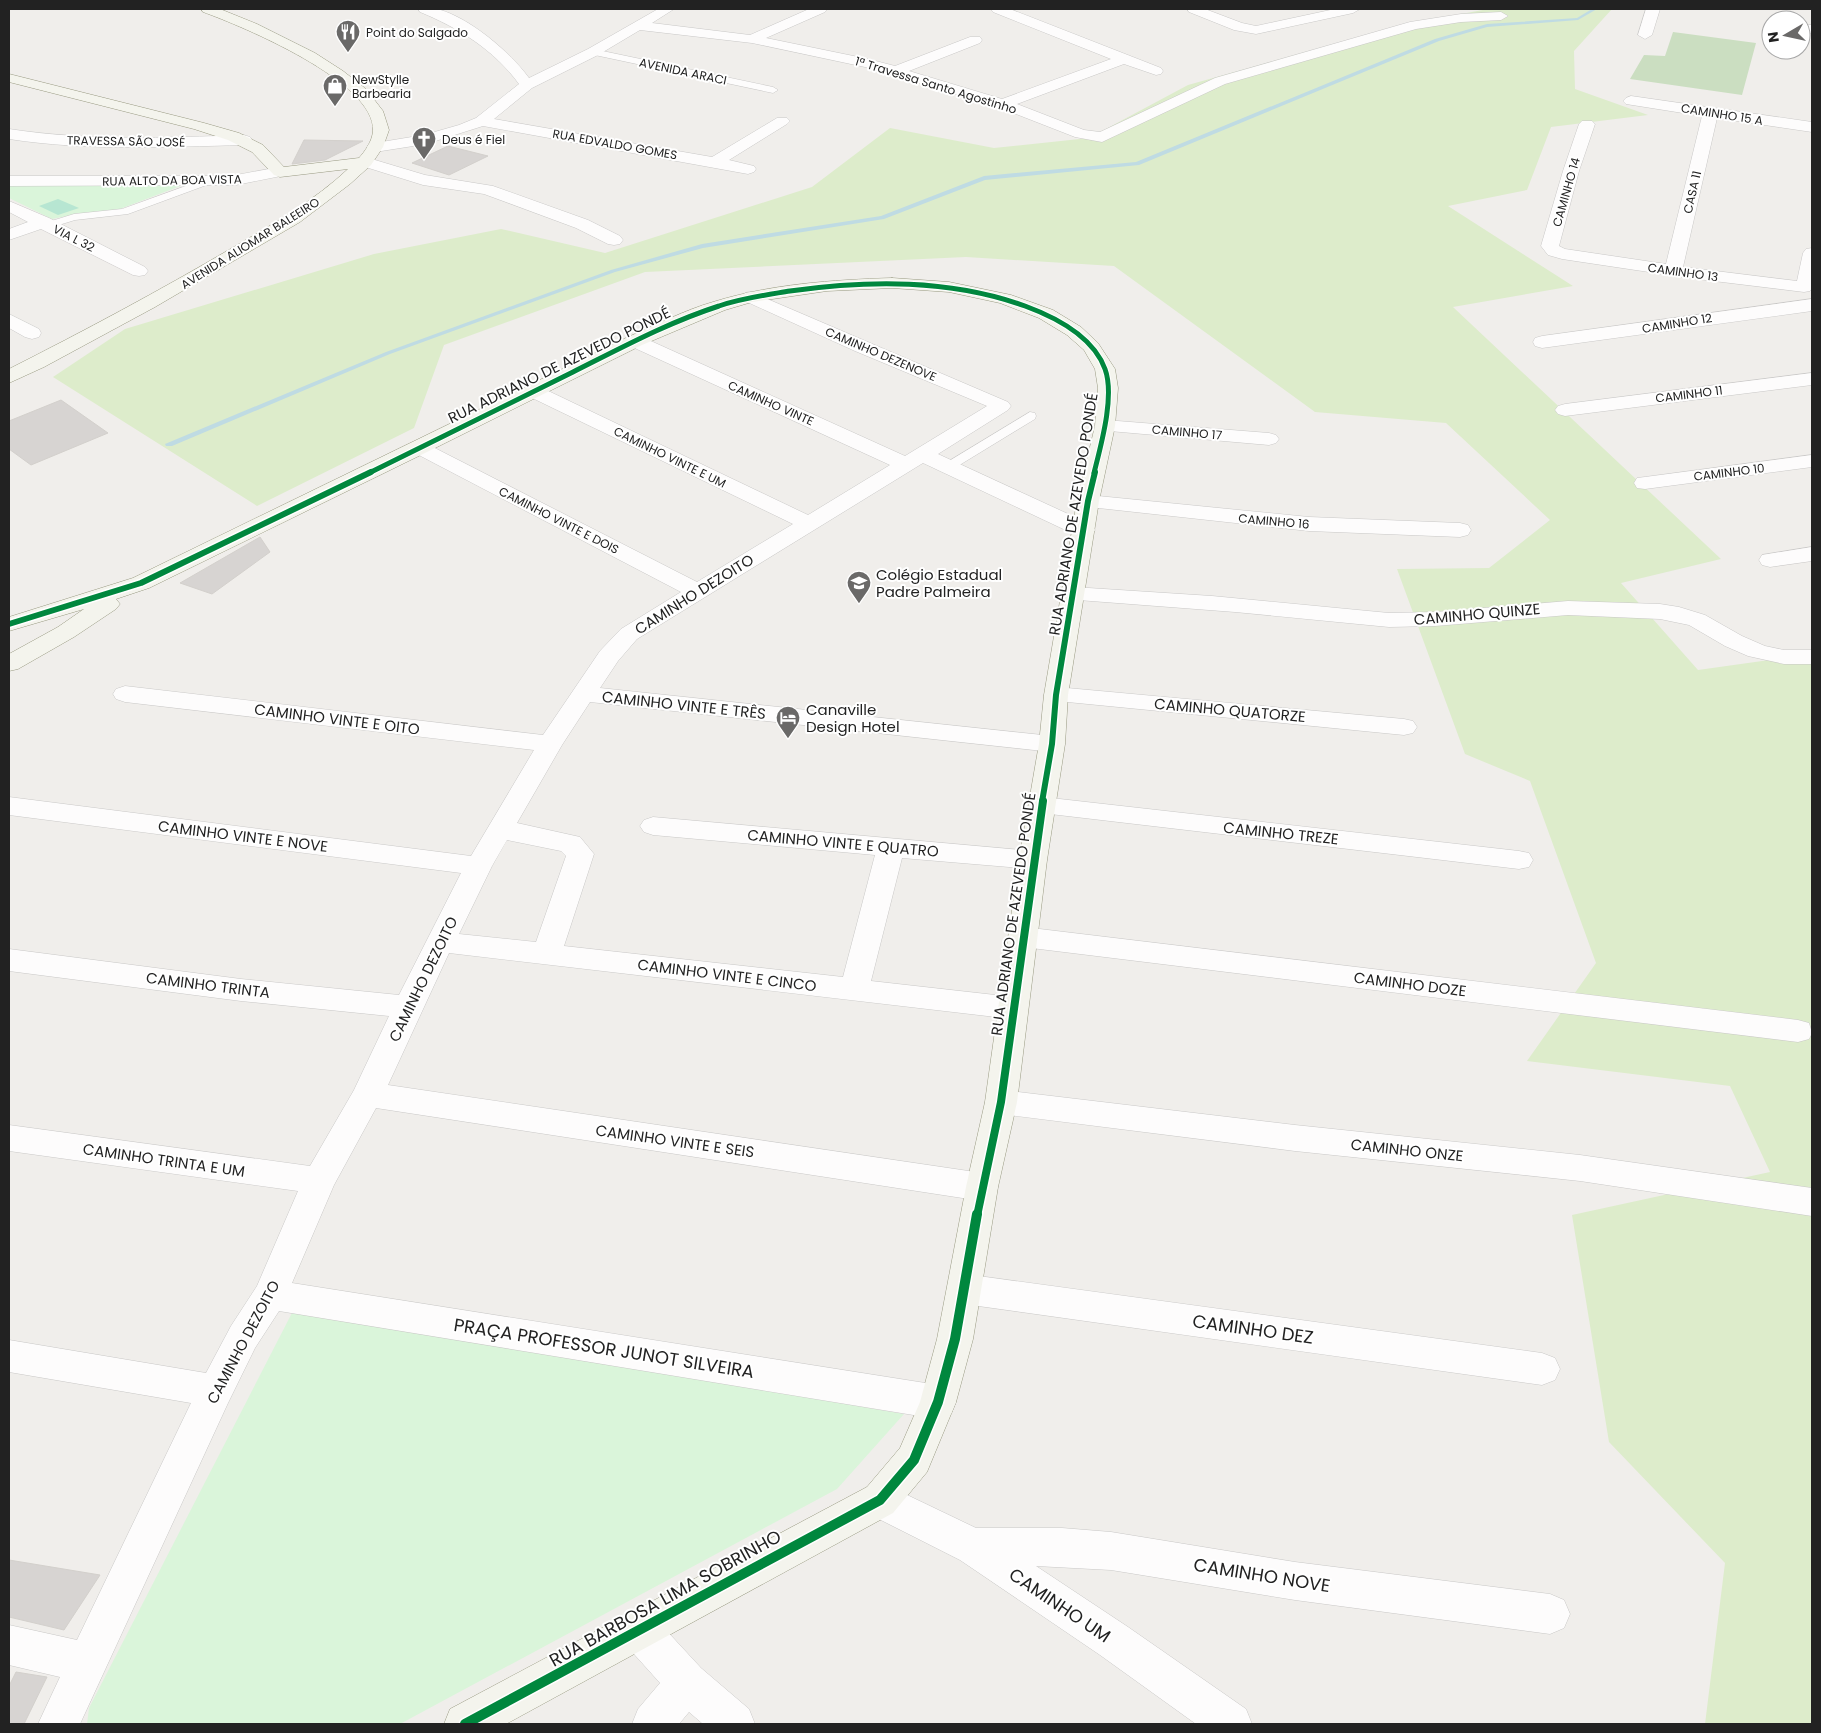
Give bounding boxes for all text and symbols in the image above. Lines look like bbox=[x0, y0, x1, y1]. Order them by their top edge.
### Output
north arrow bbox=[1761, 10, 1811, 60]
restaurant icon: Point do Salgado bbox=[335, 19, 361, 53]
place label: Point do Salgado bbox=[366, 24, 468, 41]
text: N bbox=[1762, 30, 1784, 44]
street label: 1ª Travessa Santo Agostinho bbox=[853, 52, 1019, 118]
street label: AVENIDA ARACI bbox=[638, 53, 728, 89]
place label: NewStylle Barbearia bbox=[352, 71, 411, 102]
shop icon: NewStylle Barbearia bbox=[322, 73, 348, 107]
street label: CAMINHO 15 A bbox=[1680, 99, 1764, 129]
street label: RUA EDVALDO GOMES bbox=[551, 125, 679, 163]
church icon: Deus é Fiel bbox=[411, 126, 437, 160]
street label: TRAVESSA SÃO JOSÉ bbox=[67, 131, 185, 151]
place label: Deus é Fiel bbox=[442, 131, 505, 148]
street label: CAMINHO 14 bbox=[1548, 155, 1584, 229]
street label: CASA 11 bbox=[1679, 169, 1705, 215]
street label: RUA ALTO DA BOA VISTA bbox=[102, 170, 242, 190]
street label: AVENIDA ALIOMAR BALEEIRO bbox=[177, 193, 323, 293]
street label: VIA L 32 bbox=[50, 220, 98, 256]
street label: CAMINHO 13 bbox=[1647, 259, 1719, 285]
street label: RUA ADRIANO DE AZEVEDO PONDÉ bbox=[444, 302, 674, 428]
street label: CAMINHO 12 bbox=[1641, 309, 1713, 337]
street label: CAMINHO DEZENOVE bbox=[823, 323, 939, 385]
street label: CAMINHO VINTE bbox=[725, 376, 817, 430]
street label: CAMINHO 11 bbox=[1654, 381, 1724, 407]
street label: RUA ADRIANO DE AZEVEDO PONDÉ bbox=[1043, 391, 1103, 637]
street label: CAMINHO 17 bbox=[1151, 420, 1223, 444]
street label: CAMINHO VINTE E UM bbox=[611, 422, 729, 492]
street label: CAMINHO 10 bbox=[1693, 459, 1765, 485]
street label: CAMINHO VINTE E DOIS bbox=[496, 482, 622, 558]
street label: CAMINHO 16 bbox=[1238, 509, 1310, 533]
street label: CAMINHO DEZOITO bbox=[630, 549, 758, 639]
place label: Colégio Estadual Padre Palmeira bbox=[876, 564, 1002, 602]
school or university icon: Colégio Estadual Padre Palmeira bbox=[846, 570, 872, 604]
street label: CAMINHO QUINZE bbox=[1413, 598, 1541, 630]
street label: CAMINHO VINTE E TRÊS bbox=[601, 686, 767, 724]
street label: CAMINHO QUATORZE bbox=[1153, 693, 1307, 727]
street label: CAMINHO VINTE E OITO bbox=[253, 698, 421, 740]
place label: Canaville Design Hotel bbox=[806, 699, 900, 737]
hotel icon: Canaville Design Hotel bbox=[775, 705, 801, 739]
street label: RUA ADRIANO DE AZEVEDO PONDÉ bbox=[986, 791, 1040, 1037]
street label: CAMINHO VINTE E NOVE bbox=[157, 815, 329, 857]
street label: CAMINHO TREZE bbox=[1222, 817, 1340, 849]
street label: CAMINHO VINTE E QUATRO bbox=[746, 824, 940, 862]
street label: CAMINHO DEZOITO bbox=[384, 913, 463, 1045]
street label: CAMINHO VINTE E CINCO bbox=[636, 954, 818, 996]
street label: CAMINHO TRINTA bbox=[145, 967, 271, 1003]
street label: CAMINHO DOZE bbox=[1353, 967, 1467, 1001]
street label: CAMINHO VINTE E SEIS bbox=[594, 1119, 756, 1163]
street label: CAMINHO ONZE bbox=[1350, 1134, 1464, 1166]
street label: CAMINHO TRINTA E UM bbox=[82, 1138, 246, 1182]
street label: CAMINHO DEZOITO bbox=[202, 1276, 284, 1407]
street label: CAMINHO DEZ bbox=[1191, 1308, 1315, 1350]
street label: PRAÇA PROFESSOR JUNOT SILVEIRA bbox=[452, 1312, 756, 1384]
street label: RUA BARBOSA LIMA SOBRINHO bbox=[544, 1524, 786, 1672]
street label: CAMINHO NOVE bbox=[1192, 1552, 1332, 1598]
street label: CAMINHO UM bbox=[1004, 1562, 1116, 1648]

